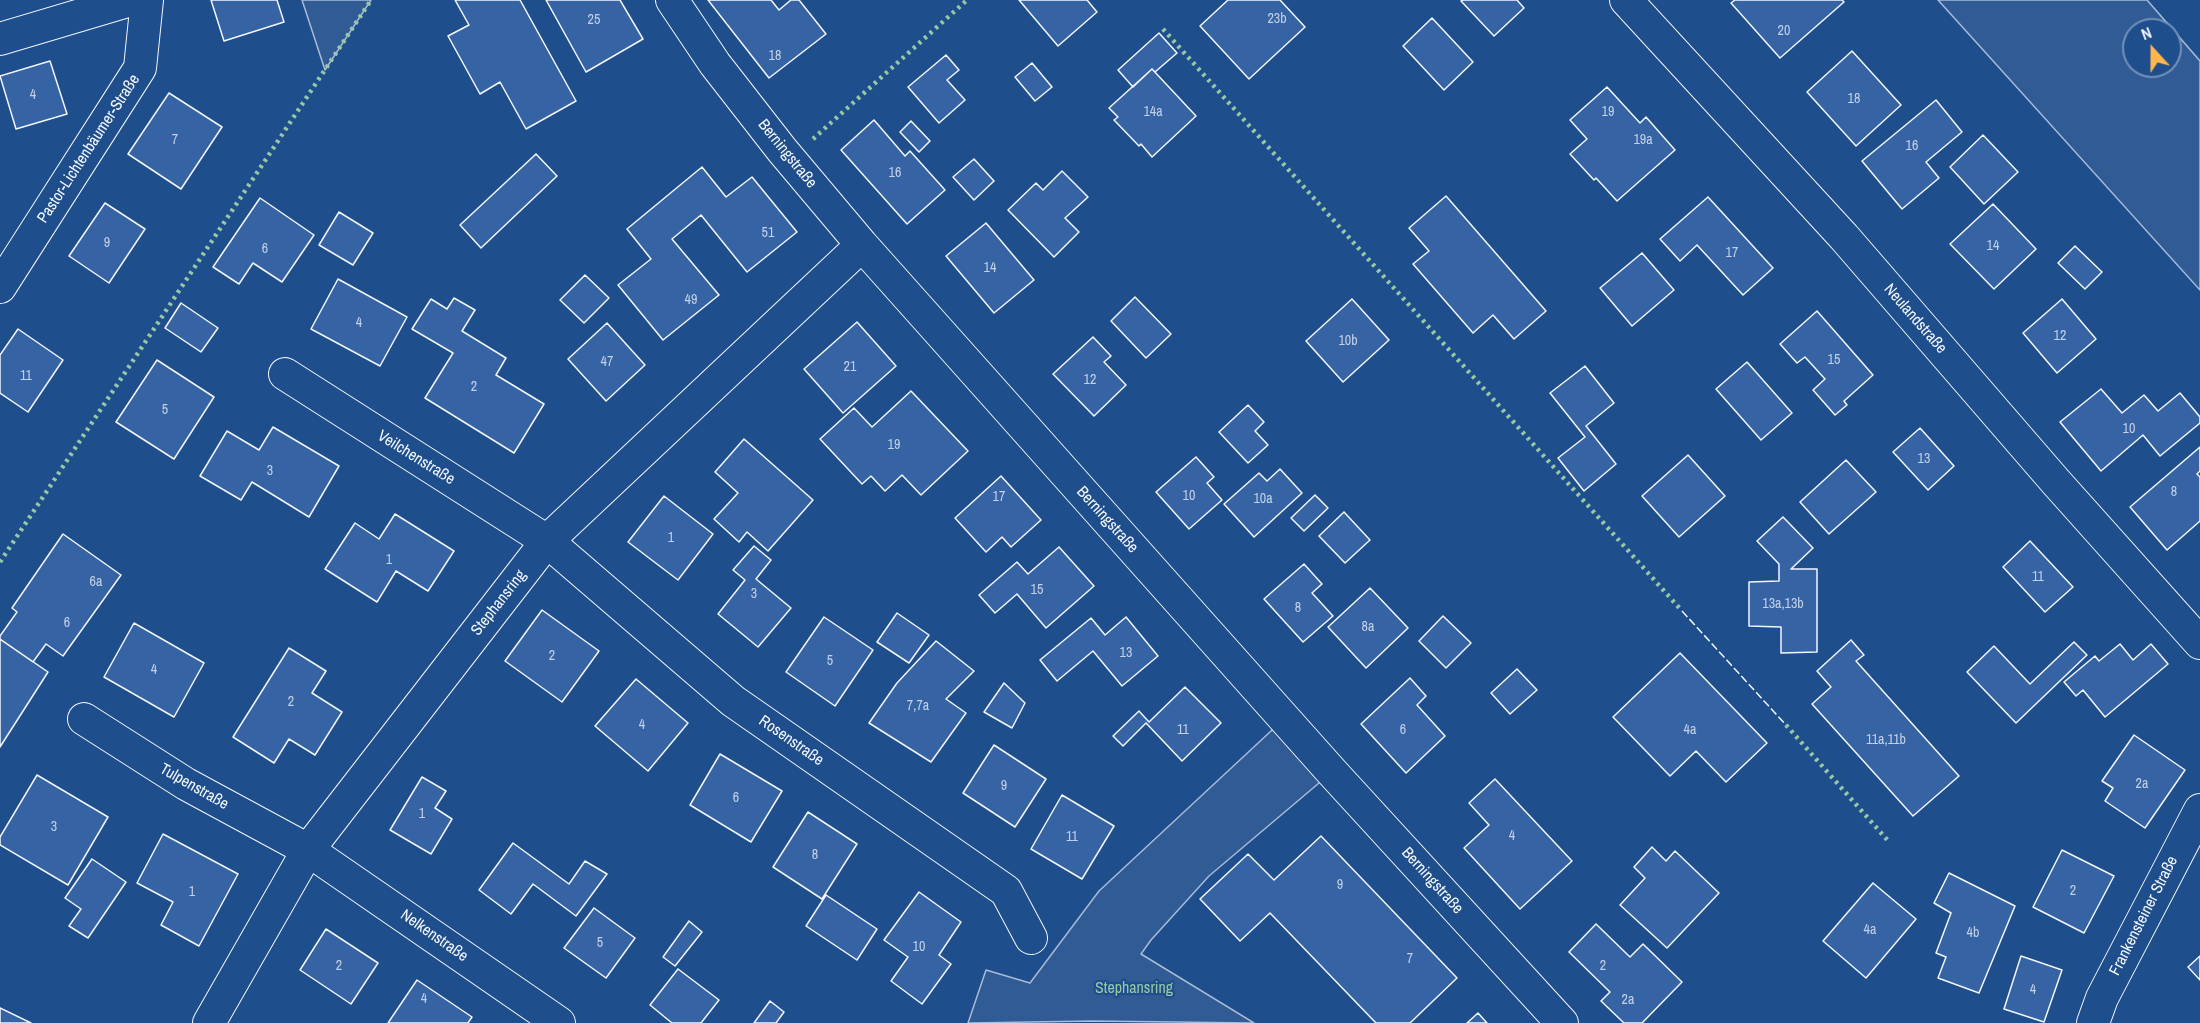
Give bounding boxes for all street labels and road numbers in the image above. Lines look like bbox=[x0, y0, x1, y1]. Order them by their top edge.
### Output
street label: Pastor-Lichtenbäumer-Straße bbox=[34, 71, 144, 227]
street label: Berningstraße bbox=[753, 116, 821, 192]
street label: Neulandstraße bbox=[1880, 280, 1950, 358]
street label: Veilchenstraße bbox=[374, 427, 458, 489]
street label: Berningstraße bbox=[1072, 483, 1142, 557]
street label: Stephansring bbox=[467, 566, 531, 640]
street label: Rosenstraße bbox=[755, 712, 827, 770]
street label: Tulpenstraße bbox=[156, 760, 232, 814]
street label: Berningstraße bbox=[1397, 844, 1467, 918]
street label: Frankensteiner Straße bbox=[2106, 853, 2182, 979]
street label: Nelkenstraße bbox=[397, 906, 471, 966]

